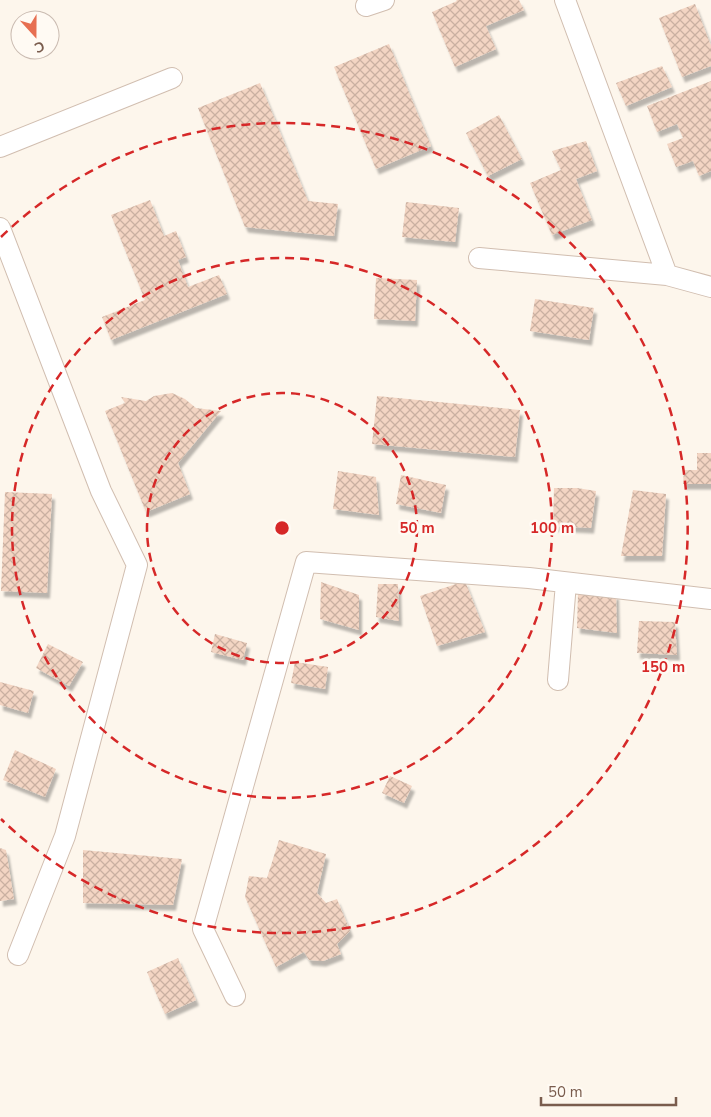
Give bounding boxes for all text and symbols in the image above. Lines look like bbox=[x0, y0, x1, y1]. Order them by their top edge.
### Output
north arrow bbox=[10, 10, 60, 60]
text: С bbox=[31, 36, 47, 57]
text: 50 m bbox=[399, 518, 435, 538]
text: 100 m bbox=[530, 518, 574, 538]
centre of rings bbox=[273, 519, 291, 537]
text: 150 m bbox=[641, 657, 685, 677]
scale bar bbox=[541, 1074, 676, 1106]
text: 50 m bbox=[548, 1082, 583, 1102]

